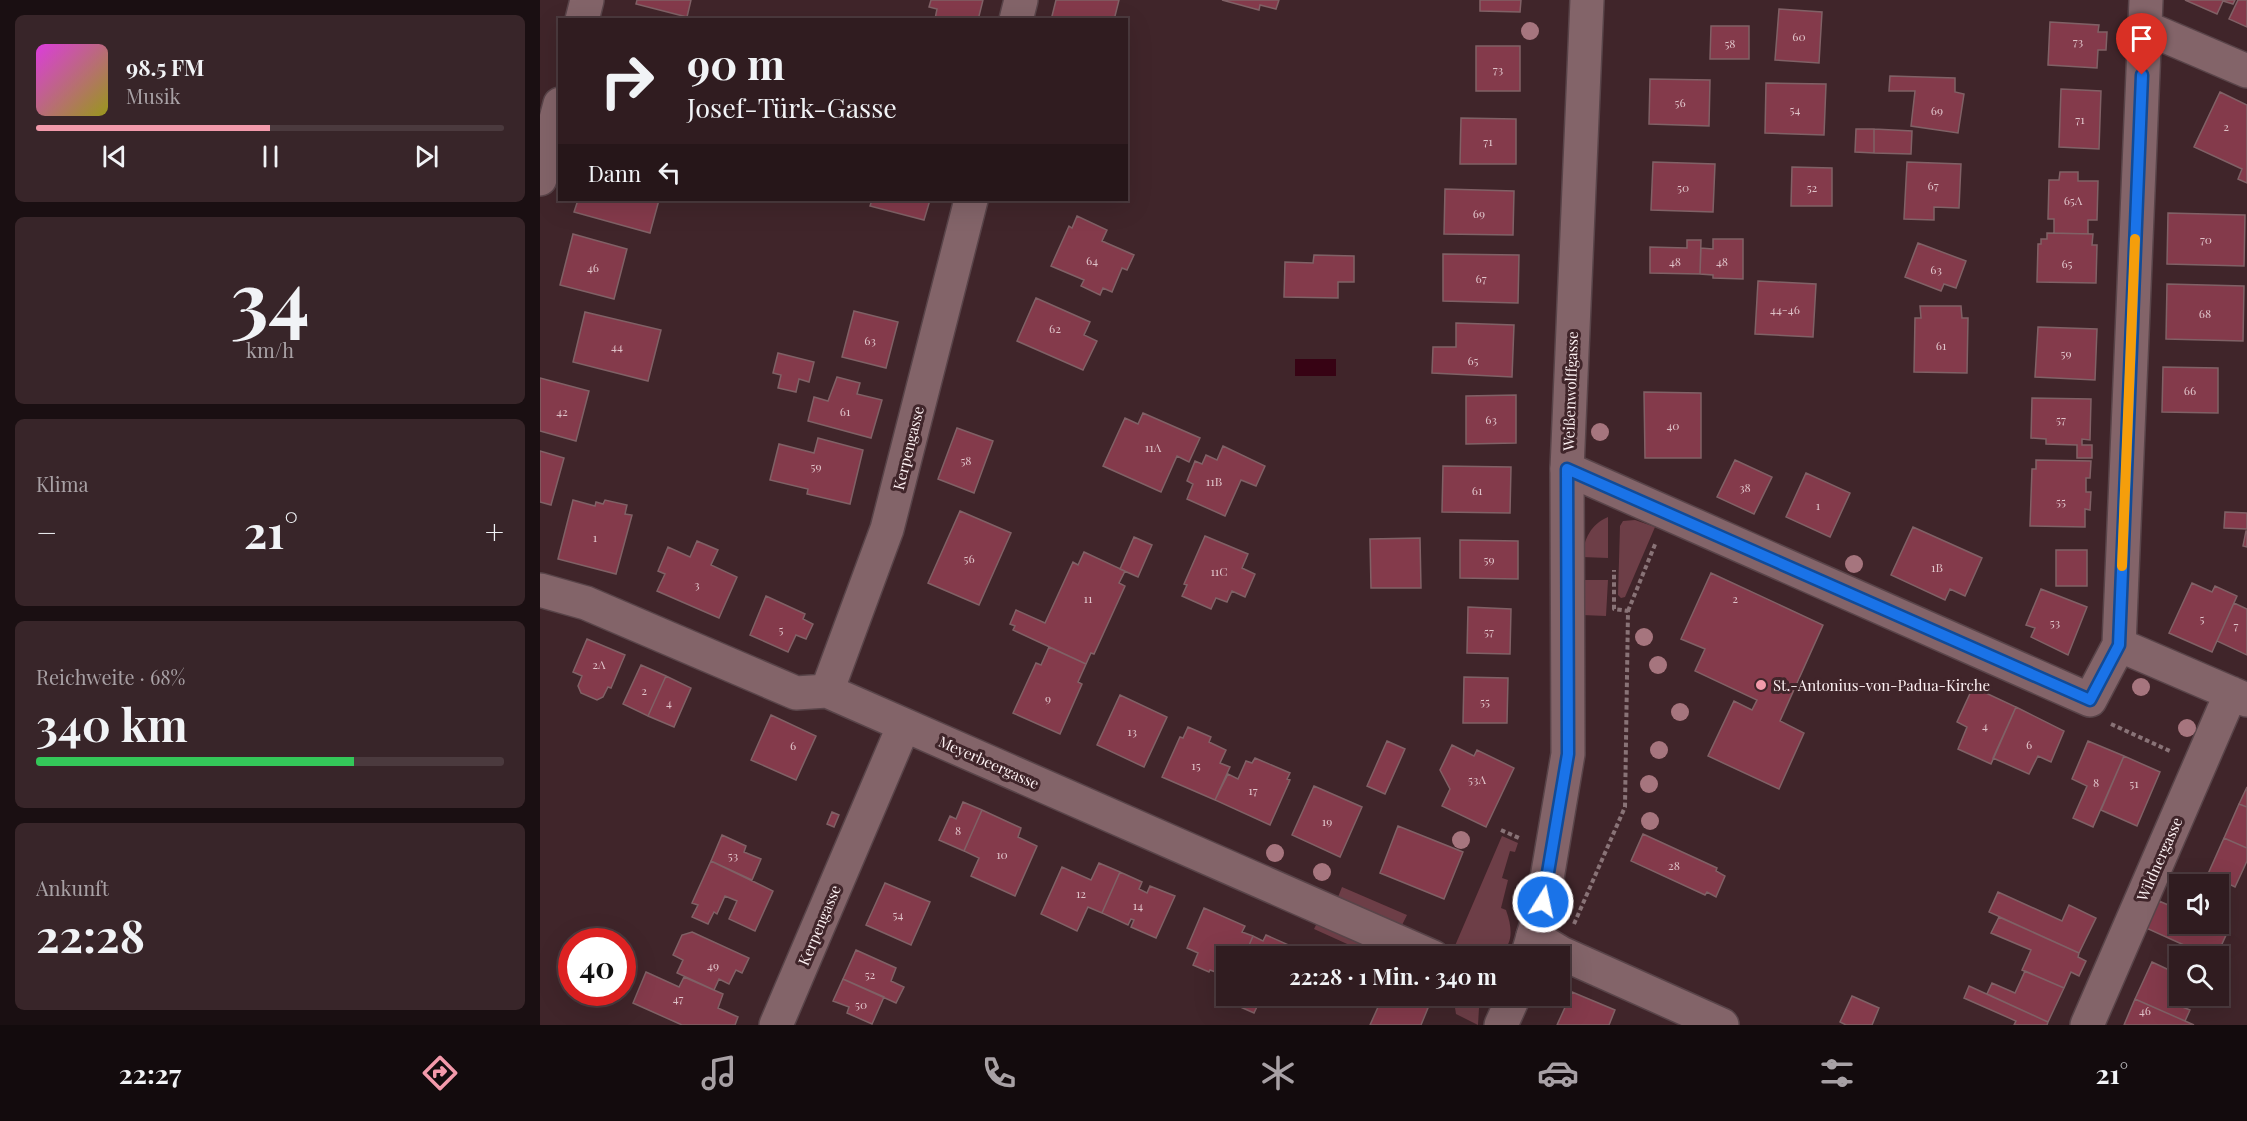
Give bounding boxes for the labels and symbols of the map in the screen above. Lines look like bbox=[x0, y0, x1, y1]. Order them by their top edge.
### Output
pin bbox=[2116, 13, 2167, 75]
house number: 60 bbox=[1792, 28, 1806, 44]
house number: 73 bbox=[2073, 33, 2083, 49]
house number: 58 bbox=[1724, 35, 1736, 51]
house number: 73 bbox=[1493, 61, 1503, 77]
house number: 56 bbox=[1674, 94, 1686, 110]
house number: 54 bbox=[1790, 101, 1801, 117]
house number: 69 bbox=[1931, 102, 1943, 118]
house number: 71 bbox=[2075, 111, 2085, 127]
house number: 2 bbox=[2223, 118, 2229, 134]
house number: 71 bbox=[1483, 133, 1493, 149]
house number: 67 bbox=[1927, 177, 1939, 193]
house number: 50 bbox=[1677, 179, 1689, 195]
house number: 52 bbox=[1807, 179, 1818, 195]
house number: 65A bbox=[2064, 192, 2083, 208]
house number: 69 bbox=[1473, 205, 1485, 221]
house number: 70 bbox=[2200, 231, 2212, 247]
house number: 64 bbox=[1086, 252, 1098, 268]
house number: 48 bbox=[1669, 253, 1681, 269]
house number: 48 bbox=[1716, 253, 1728, 269]
house number: 65 bbox=[2061, 255, 2073, 271]
house number: 46 bbox=[587, 259, 599, 275]
house number: 63 bbox=[1930, 261, 1942, 277]
house number: 67 bbox=[1475, 270, 1487, 286]
house number: 44-46 bbox=[1770, 301, 1800, 317]
house number: 68 bbox=[2199, 305, 2211, 321]
house number: 62 bbox=[1049, 320, 1061, 336]
street label: Weißenwolffgasse bbox=[1558, 331, 1582, 452]
house number: 63 bbox=[864, 332, 876, 348]
house number: 61 bbox=[1936, 337, 1947, 353]
house number: 44 bbox=[611, 338, 623, 354]
house number: 59 bbox=[2060, 345, 2072, 361]
house number: 65 bbox=[1467, 352, 1479, 368]
house number: 66 bbox=[2184, 382, 2196, 398]
house number: 42 bbox=[556, 403, 568, 419]
house number: 61 bbox=[840, 403, 851, 419]
street label: Kerpengasse bbox=[888, 404, 928, 492]
house number: 63 bbox=[1485, 411, 1497, 427]
house number: 57 bbox=[2056, 411, 2066, 427]
house number: 40 bbox=[1666, 417, 1680, 433]
house number: 11A bbox=[1145, 439, 1162, 455]
house number: 58 bbox=[960, 452, 972, 468]
house number: 59 bbox=[810, 458, 822, 474]
house number: 11B bbox=[1206, 473, 1222, 489]
house number: 38 bbox=[1739, 479, 1751, 495]
house number: 61 bbox=[1472, 482, 1483, 498]
house number: 55 bbox=[2056, 493, 2066, 509]
house number: 1 bbox=[1816, 497, 1821, 513]
house number: 1 bbox=[593, 529, 598, 545]
house number: 56 bbox=[963, 550, 975, 566]
house number: 59 bbox=[1483, 551, 1495, 567]
house number: 1B bbox=[1931, 559, 1943, 575]
house number: 11C bbox=[1210, 563, 1228, 579]
house number: 3 bbox=[694, 576, 700, 592]
house number: 11 bbox=[1084, 590, 1093, 606]
house number: 2 bbox=[1732, 590, 1738, 606]
house number: 5 bbox=[2200, 610, 2205, 626]
house number: 53 bbox=[2050, 614, 2060, 630]
house number: 7 bbox=[2234, 617, 2239, 633]
house number: 5 bbox=[779, 621, 784, 637]
house number: 57 bbox=[1484, 623, 1494, 639]
house number: 2A bbox=[592, 656, 606, 672]
place label: St.-Antonius-von-Padua-Kirche bbox=[1773, 675, 1990, 695]
marker: St.-Antonius-von-Padua-Kirche bbox=[1754, 678, 1768, 692]
house number: 2 bbox=[641, 682, 647, 698]
house number: 9 bbox=[1045, 690, 1051, 706]
house number: 55 bbox=[1480, 693, 1490, 709]
house number: 4 bbox=[666, 694, 672, 710]
house number: 4 bbox=[1982, 717, 1988, 733]
house number: 13 bbox=[1127, 723, 1137, 739]
street label: Meyerbeergasse bbox=[936, 731, 1042, 793]
house number: 6 bbox=[2026, 736, 2032, 752]
house number: 6 bbox=[790, 737, 796, 753]
house number: 15 bbox=[1191, 757, 1201, 773]
house number: 53A bbox=[1468, 771, 1486, 787]
house number: 8 bbox=[2093, 774, 2099, 790]
house number: 51 bbox=[2129, 775, 2139, 791]
house number: 17 bbox=[1248, 782, 1258, 798]
house number: 19 bbox=[1322, 813, 1332, 829]
street label: Wildnergasse bbox=[2131, 814, 2186, 905]
house number: 8 bbox=[955, 822, 961, 838]
house number: 10 bbox=[996, 846, 1008, 862]
house number: 53 bbox=[728, 847, 738, 863]
house number: 28 bbox=[1668, 857, 1680, 873]
position arrow bbox=[1511, 870, 1575, 934]
street label: Kerpengasse bbox=[793, 882, 845, 968]
house number: 12 bbox=[1076, 885, 1086, 901]
house number: 14 bbox=[1133, 897, 1143, 913]
house number: 54 bbox=[893, 906, 904, 922]
speed limit sign: 40 bbox=[558, 928, 636, 1006]
house number: 49 bbox=[707, 957, 719, 973]
house number: 52 bbox=[865, 966, 876, 982]
house number: 47 bbox=[673, 990, 683, 1006]
house number: 50 bbox=[855, 996, 867, 1012]
house number: 46 bbox=[2139, 1002, 2151, 1018]

